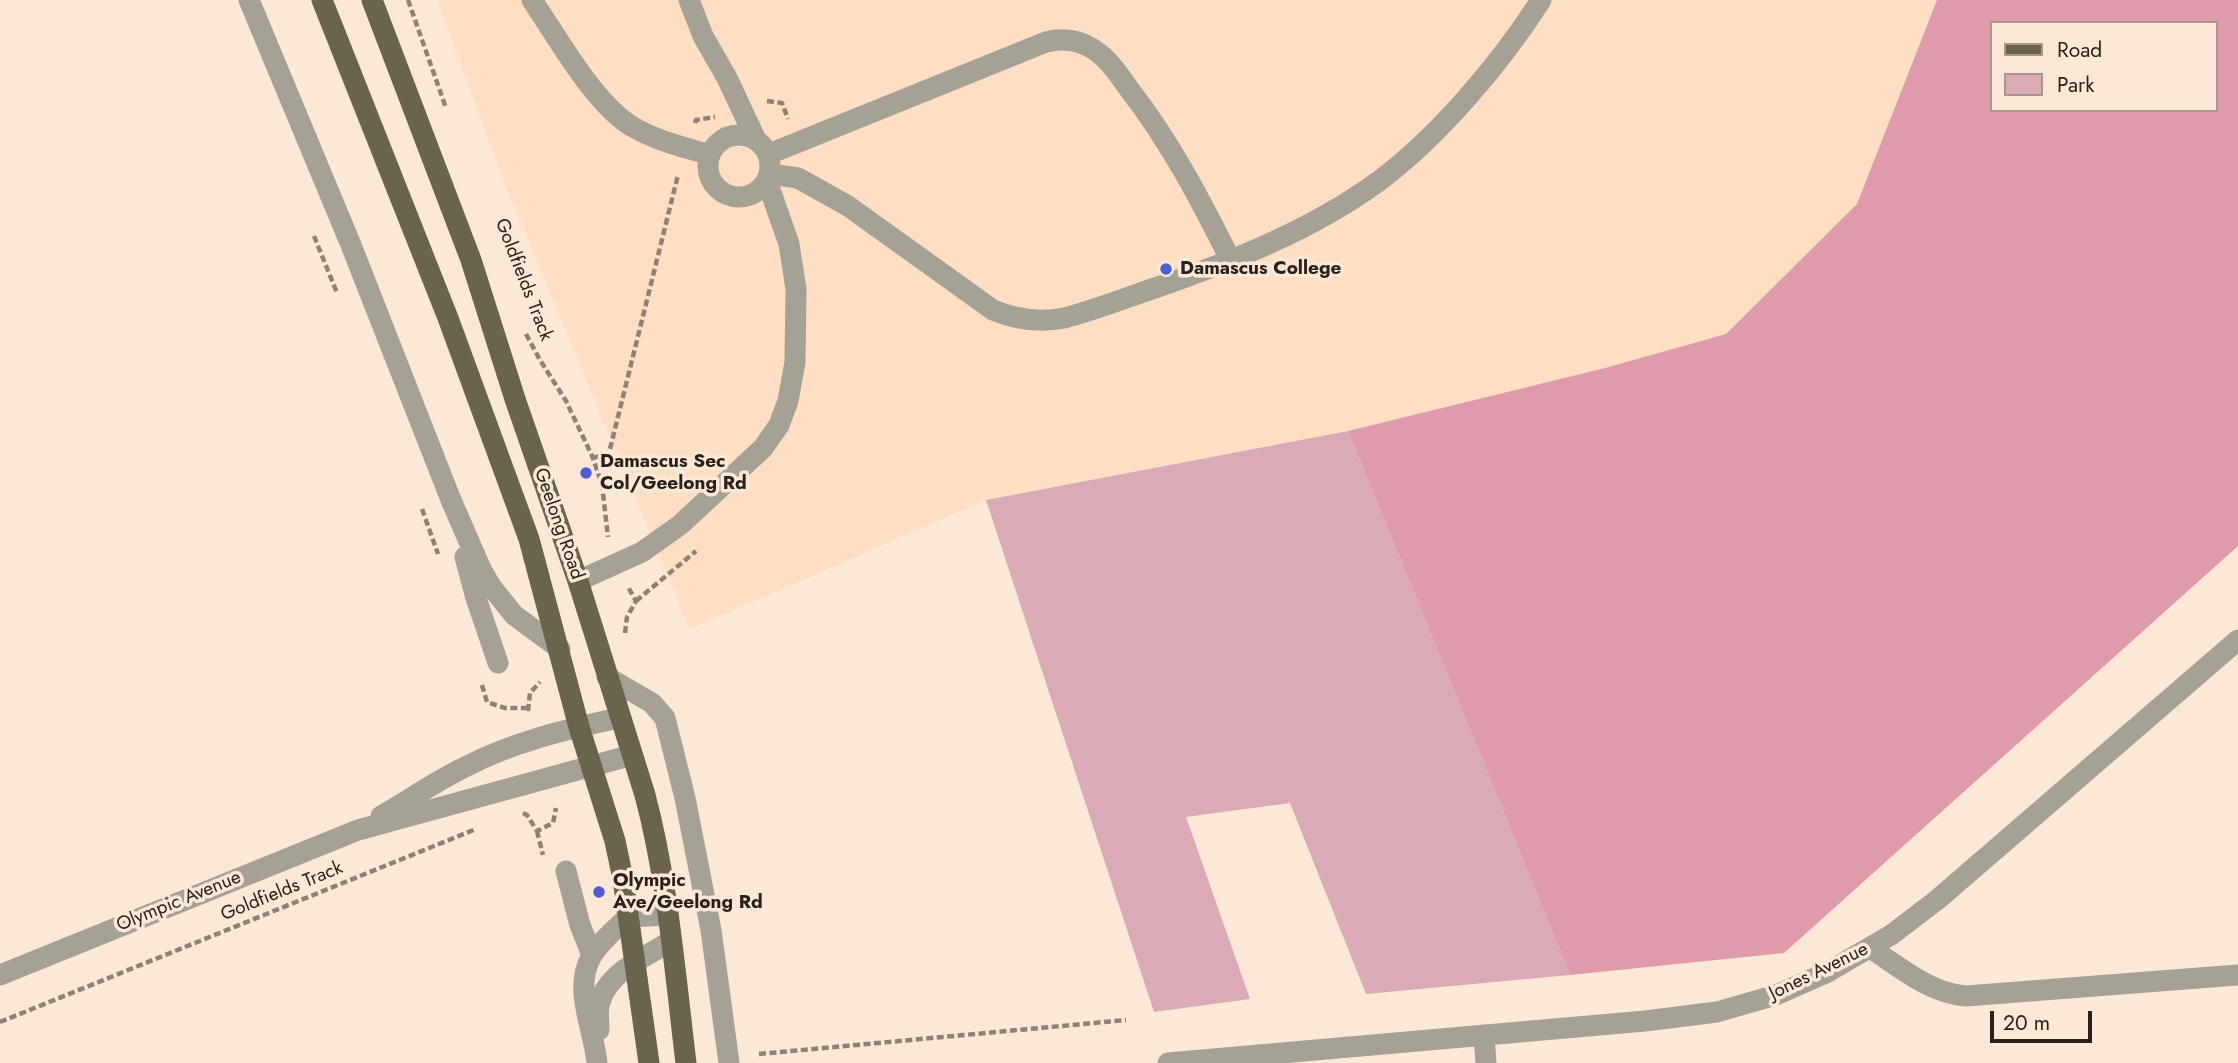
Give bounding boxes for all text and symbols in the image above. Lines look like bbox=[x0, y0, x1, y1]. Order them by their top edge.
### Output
legend bbox=[1990, 21, 2217, 112]
text: Road bbox=[2057, 35, 2102, 65]
text: Park bbox=[2057, 70, 2094, 100]
street label: Goldfields Track bbox=[489, 215, 557, 345]
place label: Damascus College bbox=[1180, 258, 1341, 280]
marker: Damascus College bbox=[1158, 261, 1174, 277]
place label: Damascus Sec Col/Geelong Rd bbox=[600, 451, 747, 495]
street label: Geelong Road bbox=[528, 465, 588, 583]
marker: Damascus Sec Col/Geelong Rd bbox=[578, 465, 594, 481]
street label: Goldfields Track bbox=[218, 857, 346, 927]
street label: Olympic Avenue bbox=[113, 867, 245, 937]
place label: Olympic Ave/Geelong Rd bbox=[613, 870, 763, 914]
marker: Olympic Ave/Geelong Rd bbox=[591, 884, 607, 900]
street label: Jones Avenue bbox=[1766, 938, 1872, 1006]
scale bar bbox=[1993, 996, 2094, 1040]
text: 20 m bbox=[2003, 1008, 2050, 1038]

